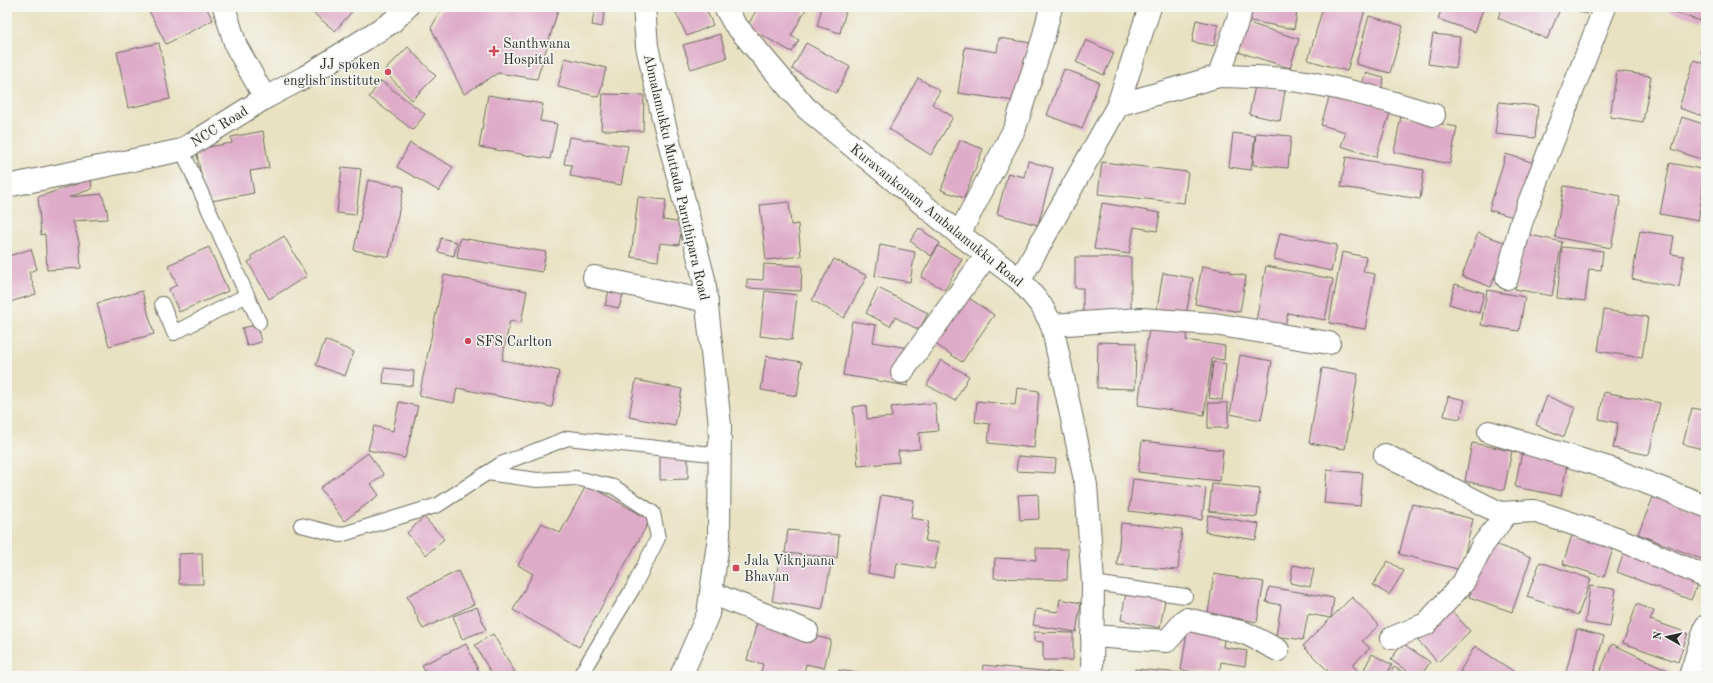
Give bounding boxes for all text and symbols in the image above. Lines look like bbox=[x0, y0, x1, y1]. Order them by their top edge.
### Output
place label: Santhwana Hospital bbox=[503, 37, 571, 67]
marker: Santhwana Hospital bbox=[488, 45, 500, 57]
street label: Abmalamukku Muttada Paruthipara Road bbox=[641, 53, 711, 302]
place label: JJ spoken english institute bbox=[283, 58, 380, 88]
marker: JJ spoken english institute bbox=[383, 67, 393, 77]
street label: NCC Road bbox=[188, 104, 251, 150]
street label: Kuravankonam Ambalamukku Road bbox=[847, 142, 1025, 290]
place label: SFS Carlton bbox=[476, 335, 552, 349]
marker: SFS Carlton bbox=[463, 336, 473, 346]
place label: Jala Viknjaana Bhavan bbox=[744, 554, 835, 584]
marker: Jala Viknjaana Bhavan bbox=[731, 563, 741, 573]
north arrow bbox=[1647, 617, 1687, 657]
text: N bbox=[1653, 630, 1665, 641]

